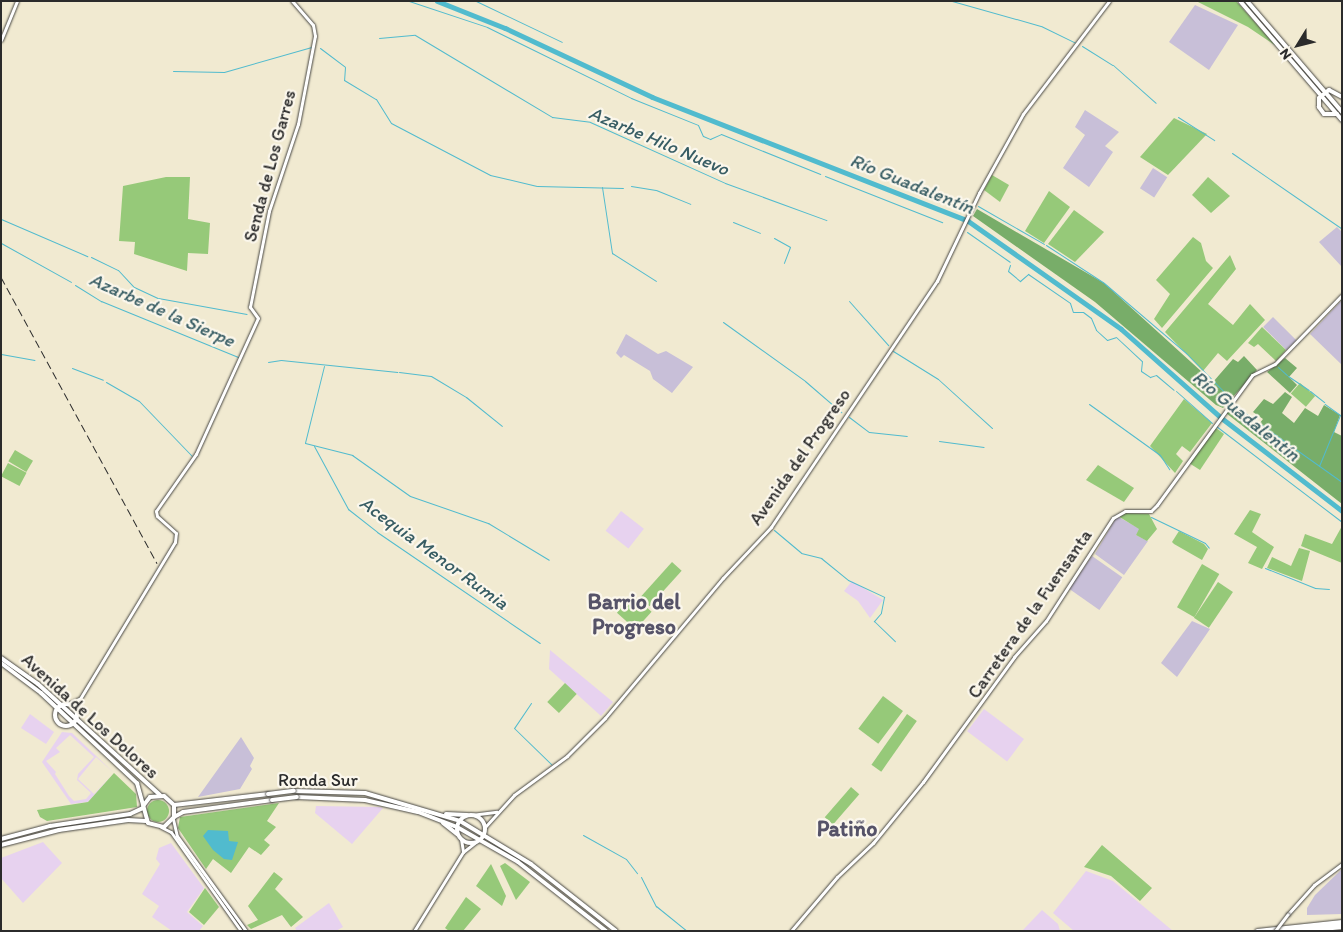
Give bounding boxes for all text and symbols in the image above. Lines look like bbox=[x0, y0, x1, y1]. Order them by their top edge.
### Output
north arrow bbox=[1273, 20, 1323, 70]
text: N bbox=[1276, 45, 1295, 63]
street label: Senda de Los Garres bbox=[239, 88, 301, 244]
water label: Azarbe Hilo Nuevo bbox=[586, 101, 732, 181]
water label: Río Guadalentín bbox=[847, 149, 977, 219]
water label: Azarbe de la Sierpe bbox=[86, 268, 238, 352]
water label: Río Guadalentín bbox=[1188, 366, 1304, 466]
street label: Avenida del Progreso bbox=[745, 385, 855, 529]
water label: Acequia Menor Rumia bbox=[355, 492, 513, 614]
street label: Carretera de la Fuensanta bbox=[963, 525, 1097, 703]
district label: Barrio del Progreso bbox=[587, 588, 681, 640]
street label: Avenida de Los Dolores bbox=[17, 649, 163, 783]
street label: Ronda Sur bbox=[278, 769, 358, 791]
district label: Patiño bbox=[817, 816, 877, 842]

